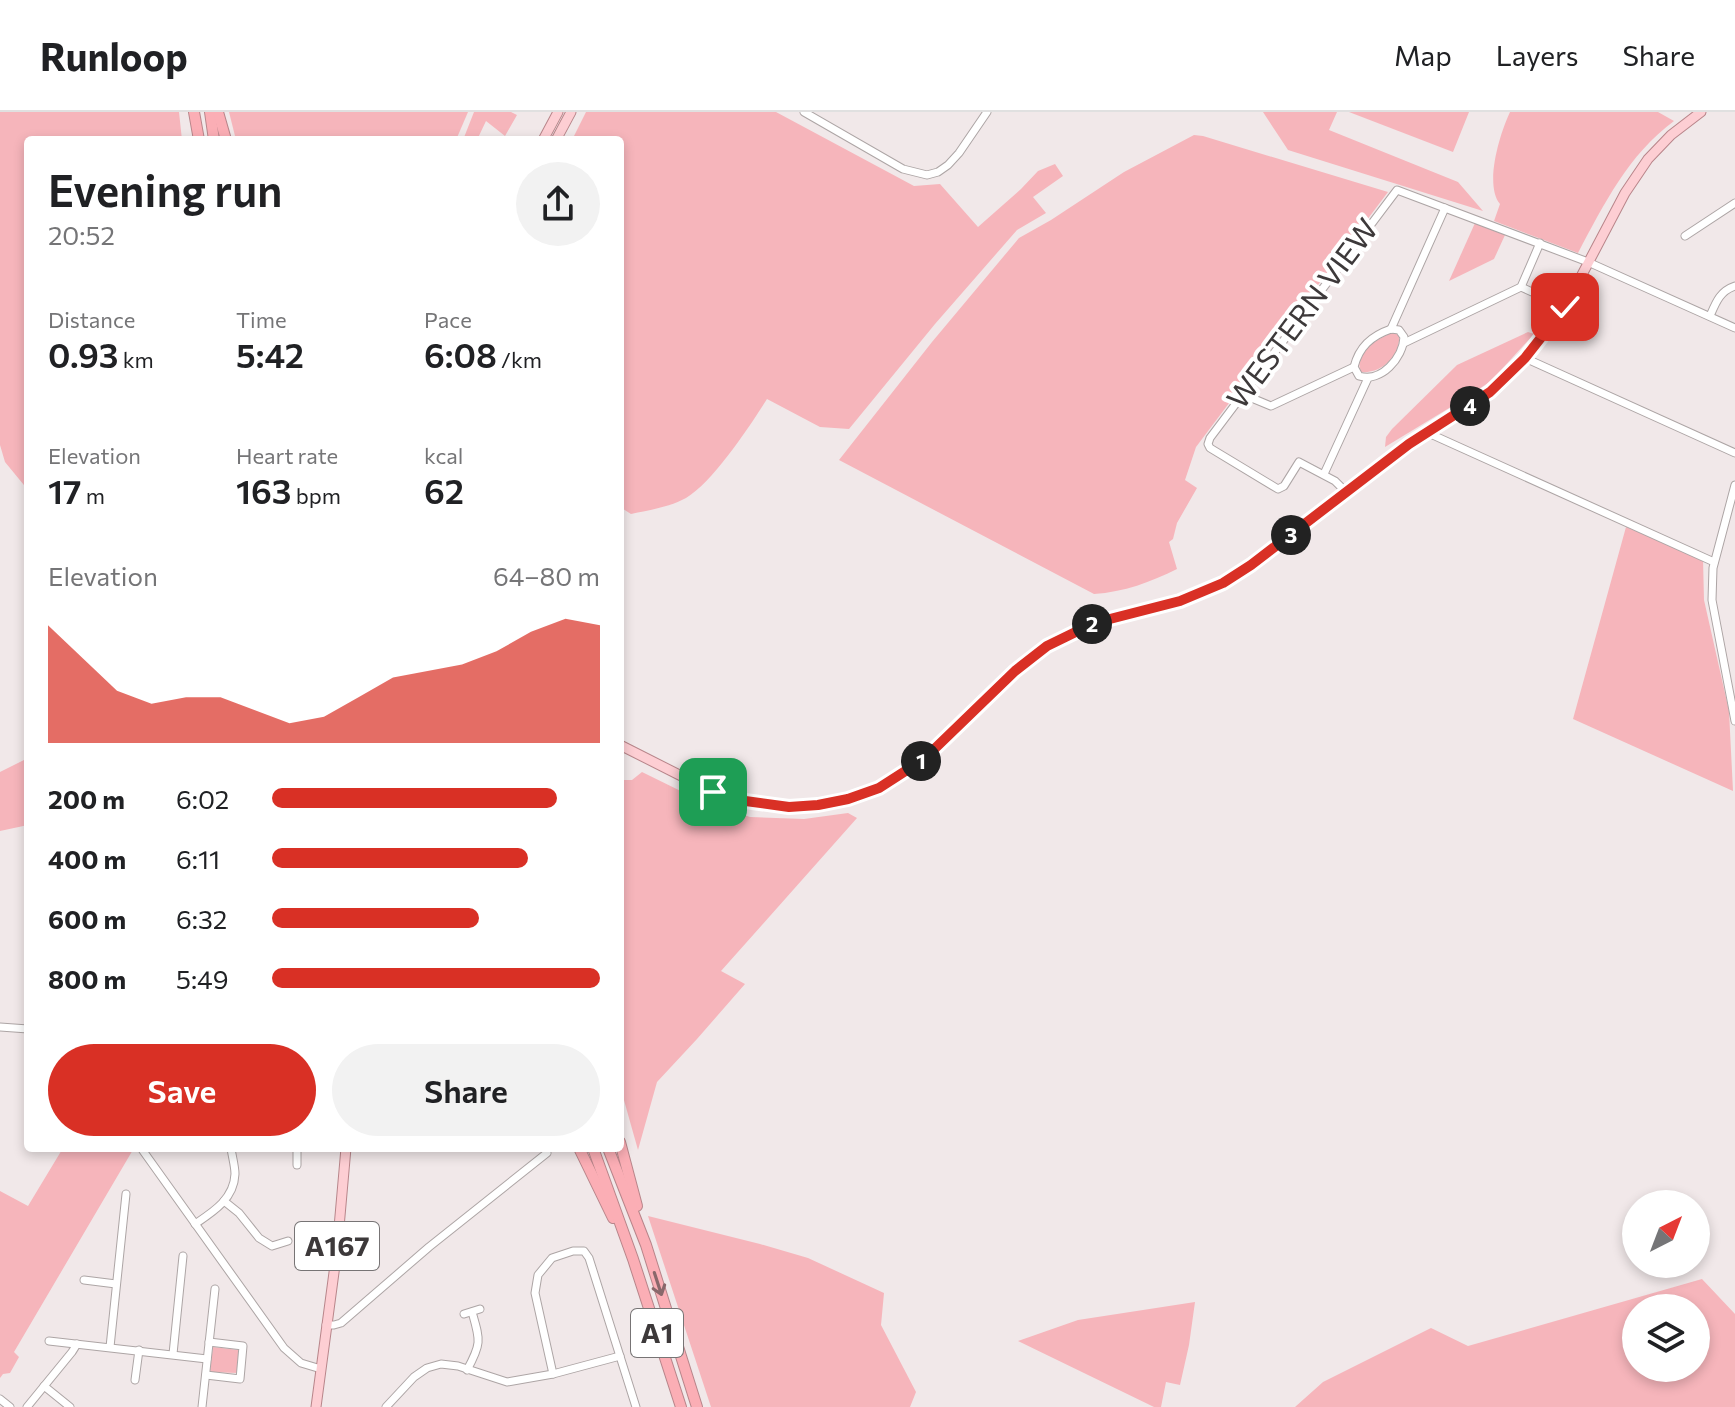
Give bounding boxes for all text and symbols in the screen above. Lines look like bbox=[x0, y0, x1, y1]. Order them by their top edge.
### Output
text: Runloop bbox=[40, 32, 188, 79]
text: Map bbox=[1394, 38, 1452, 72]
text: Layers bbox=[1496, 38, 1578, 72]
text: Share bbox=[1622, 38, 1695, 72]
text: Evening run bbox=[48, 162, 282, 216]
button: share bbox=[516, 162, 600, 246]
street label: WESTERN VIEW bbox=[1217, 210, 1385, 415]
text: 20:52 bbox=[48, 219, 115, 250]
pin bbox=[1531, 273, 1599, 341]
icon: check bbox=[1543, 285, 1587, 329]
text: Distance bbox=[48, 306, 135, 333]
text: Time bbox=[236, 306, 287, 333]
text: Pace bbox=[424, 306, 472, 333]
text: 0.93 bbox=[48, 333, 118, 375]
text: 5:42 bbox=[236, 333, 304, 375]
text: 6:08 bbox=[424, 333, 497, 375]
text: km bbox=[118, 346, 154, 373]
text: /km bbox=[497, 346, 542, 373]
pin: 4 bbox=[1450, 386, 1490, 426]
text: 4 bbox=[1463, 392, 1477, 419]
text: Elevation bbox=[48, 442, 141, 469]
text: Heart rate bbox=[236, 442, 338, 469]
text: kcal bbox=[424, 442, 463, 469]
text: 17 bbox=[48, 469, 82, 511]
text: 163 bbox=[236, 469, 291, 511]
text: 62 bbox=[424, 469, 464, 511]
text: m bbox=[82, 482, 105, 509]
text: bpm bbox=[291, 482, 341, 509]
pin: 3 bbox=[1271, 515, 1311, 555]
text: 3 bbox=[1285, 521, 1297, 548]
text: Elevation bbox=[48, 560, 158, 591]
text: 64–80 m bbox=[493, 560, 600, 591]
pin: 2 bbox=[1072, 604, 1112, 644]
text: 2 bbox=[1086, 610, 1098, 637]
pin: 1 bbox=[901, 741, 941, 781]
text: 1 bbox=[916, 747, 926, 774]
pin bbox=[679, 758, 747, 826]
icon: arrive bbox=[691, 770, 735, 814]
text: 200 m bbox=[48, 783, 125, 814]
text: 6:02 bbox=[176, 783, 229, 814]
text: 400 m bbox=[48, 843, 126, 874]
text: 6:11 bbox=[176, 843, 220, 874]
text: 600 m bbox=[48, 903, 126, 934]
text: 6:32 bbox=[176, 903, 227, 934]
text: 800 m bbox=[48, 963, 126, 994]
text: 5:49 bbox=[176, 963, 228, 994]
button: Save bbox=[48, 1044, 316, 1136]
button: Share bbox=[332, 1044, 600, 1136]
north arrow bbox=[1622, 1190, 1710, 1278]
map controls bbox=[1622, 1190, 1710, 1382]
road number: A167 bbox=[295, 1222, 379, 1270]
one-way arrow bbox=[651, 1270, 666, 1296]
button: layers bbox=[1622, 1294, 1710, 1382]
road number: A1 bbox=[631, 1309, 683, 1357]

